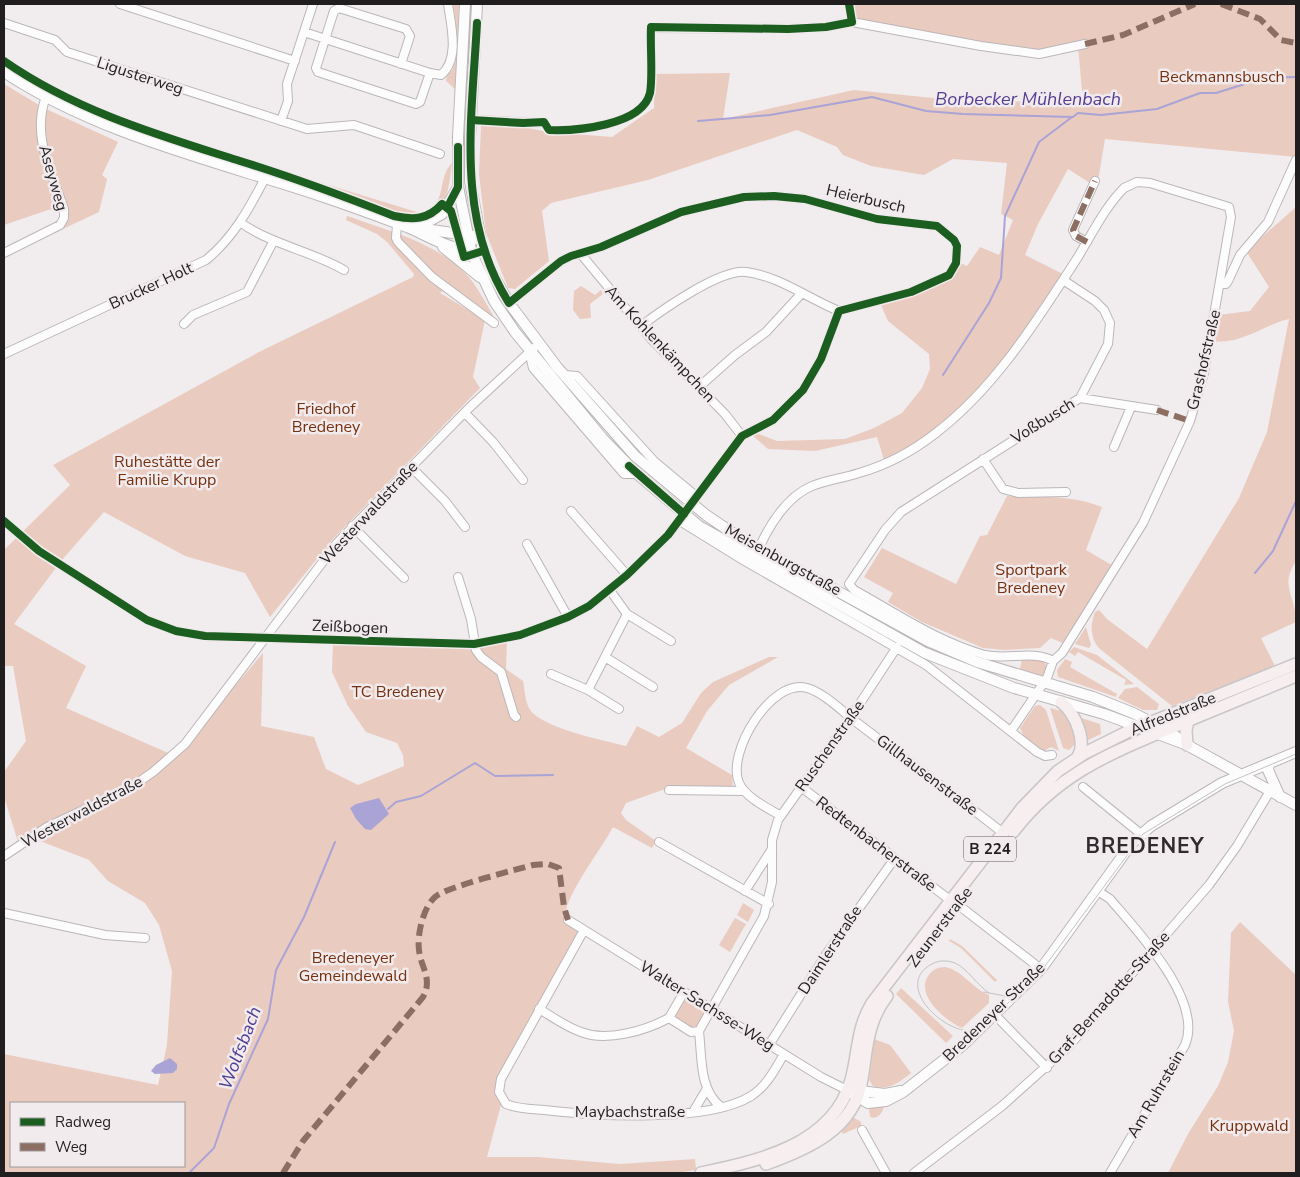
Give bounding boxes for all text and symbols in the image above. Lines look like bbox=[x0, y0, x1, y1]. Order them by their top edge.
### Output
street label: Ligusterweg bbox=[94, 52, 186, 100]
park label: Beckmannsbusch bbox=[1159, 66, 1285, 88]
water label: Borbecker Mühlenbach bbox=[935, 87, 1121, 111]
street label: Aseyweg bbox=[33, 143, 73, 213]
street label: Heierbusch bbox=[824, 179, 908, 219]
street label: Brucker Holt bbox=[105, 257, 197, 315]
street label: Am Kohlenkämpchen bbox=[600, 281, 720, 407]
street label: Grashofstraße bbox=[1182, 308, 1226, 412]
street label: Voßbusch bbox=[1006, 393, 1079, 450]
park label: Friedhof Bredeney bbox=[292, 398, 361, 438]
park label: Ruhestätte der Familie Krupp bbox=[114, 451, 220, 491]
street label: Westerwaldstraße bbox=[315, 456, 423, 570]
street label: Meisenburgstraße bbox=[721, 519, 845, 601]
park label: Sportpark Bredeney bbox=[995, 559, 1068, 599]
street label: Zeißbogen bbox=[311, 615, 389, 639]
park label: TC Bredeney bbox=[352, 681, 445, 703]
street label: Alfredstraße bbox=[1127, 687, 1219, 741]
street label: Ruschenstraße bbox=[790, 696, 870, 796]
street label: Gillhausenstraße bbox=[872, 729, 982, 821]
street label: Westerwaldstraße bbox=[17, 771, 147, 853]
street label: Redtenbacherstraße bbox=[811, 791, 941, 897]
district label: BREDENEY bbox=[1085, 832, 1205, 860]
road number: B 224 bbox=[964, 836, 1016, 862]
street label: Zeunerstraße bbox=[902, 882, 978, 972]
street label: Daimlerstraße bbox=[793, 901, 867, 999]
street label: Graf-Bernadotte-Straße bbox=[1043, 927, 1175, 1069]
park label: Bredeneyer Gemeindewald bbox=[299, 947, 407, 987]
street label: Walter-Sachsse-Weg bbox=[635, 956, 779, 1056]
street label: Bredeneyer Straße bbox=[938, 957, 1050, 1067]
water label: Wolfsbach bbox=[213, 1003, 267, 1093]
street label: Am Ruhrstein bbox=[1122, 1046, 1190, 1142]
street label: Maybachstraße bbox=[575, 1101, 685, 1123]
legend bbox=[10, 1102, 185, 1167]
text: Radweg bbox=[55, 1112, 111, 1132]
park label: Kruppwald bbox=[1209, 1115, 1289, 1137]
text: Weg bbox=[55, 1137, 87, 1157]

